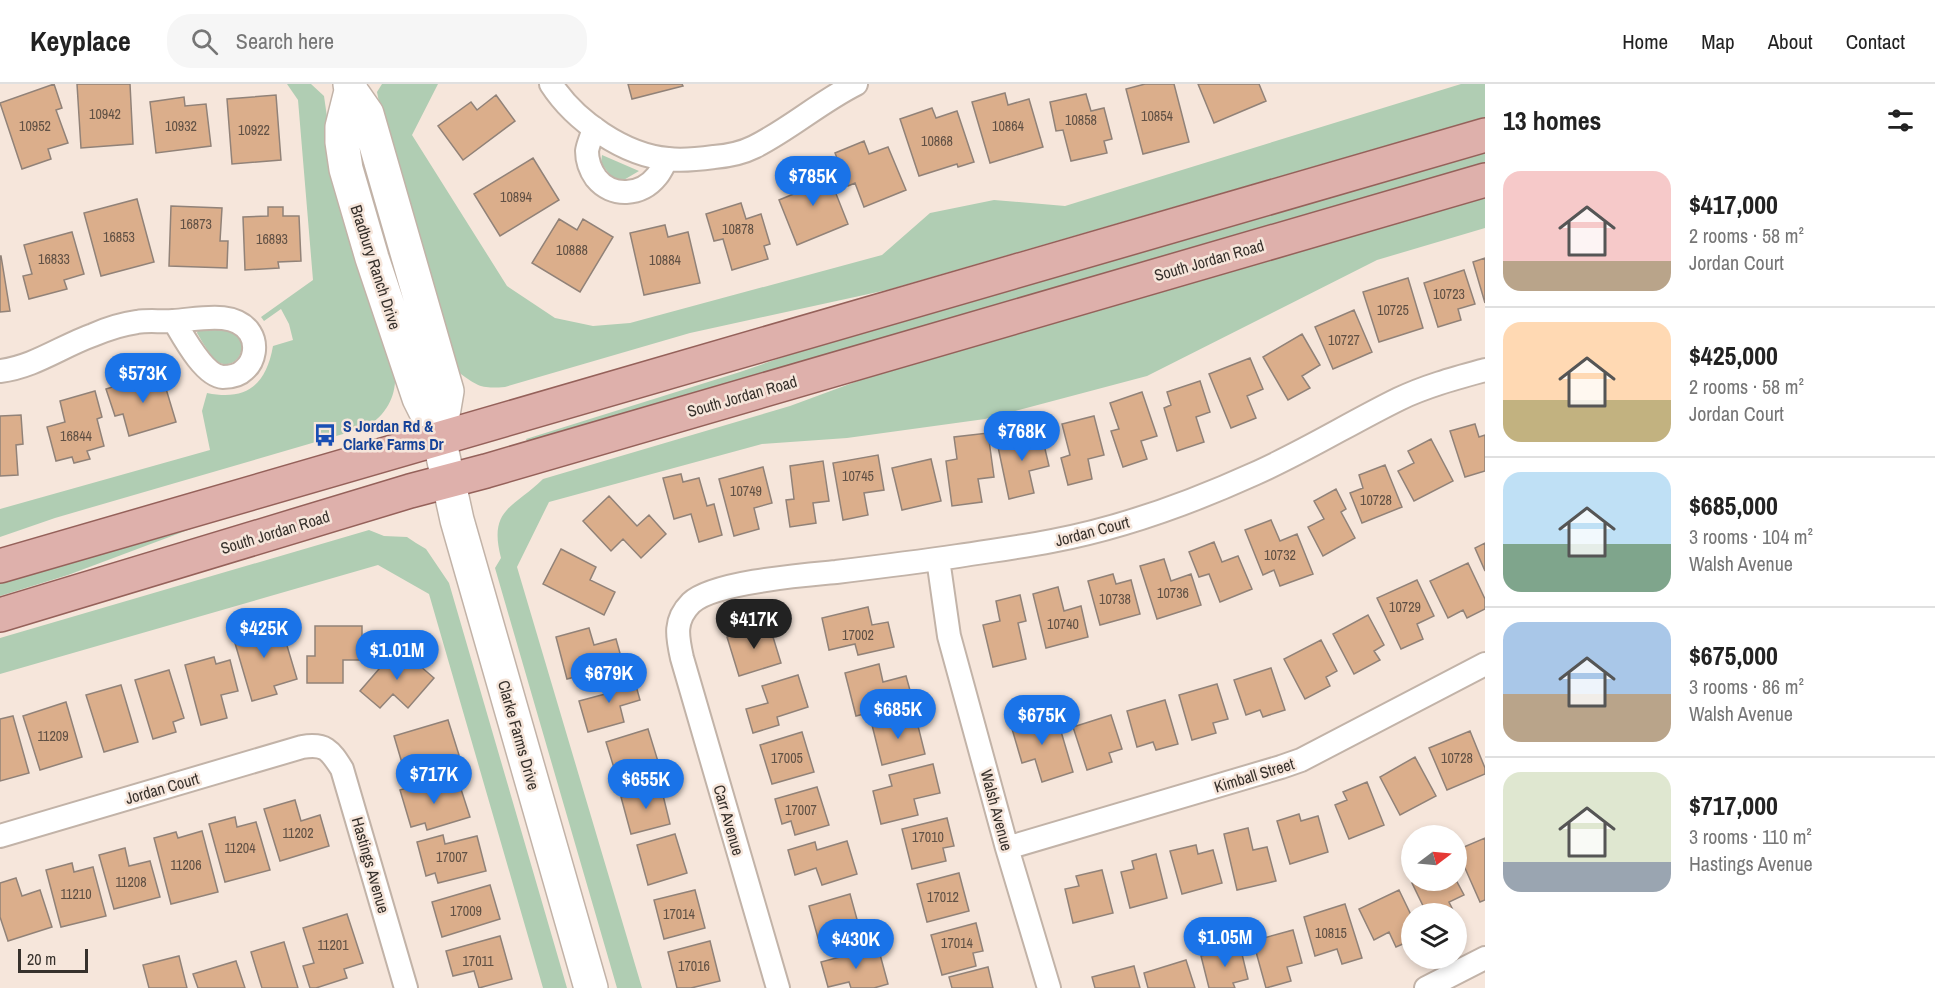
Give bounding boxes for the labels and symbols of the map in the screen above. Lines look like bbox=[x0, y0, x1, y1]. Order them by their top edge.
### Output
house number: 10942 bbox=[89, 105, 121, 123]
house number: 10854 bbox=[1141, 107, 1174, 125]
house number: 10858 bbox=[1065, 111, 1097, 129]
house number: 10952 bbox=[19, 117, 51, 135]
house number: 10932 bbox=[165, 117, 197, 135]
house number: 10864 bbox=[992, 117, 1025, 135]
house number: 10922 bbox=[238, 121, 270, 139]
house number: 10868 bbox=[921, 132, 953, 150]
pin: $785K bbox=[771, 156, 855, 207]
house number: 10894 bbox=[500, 188, 533, 206]
street label: Bradbury Ranch Drive bbox=[345, 202, 407, 332]
house number: 16873 bbox=[180, 215, 212, 233]
house number: 10878 bbox=[722, 220, 754, 238]
house number: 16853 bbox=[103, 228, 135, 246]
house number: 16893 bbox=[256, 230, 288, 248]
street label: South Jordan Road bbox=[1152, 234, 1266, 286]
house number: 10888 bbox=[556, 241, 588, 259]
house number: 16833 bbox=[38, 250, 70, 268]
house number: 10884 bbox=[649, 251, 682, 269]
house number: 10723 bbox=[1433, 285, 1465, 303]
house number: 10725 bbox=[1377, 301, 1409, 319]
house number: 10727 bbox=[1328, 331, 1360, 349]
pin: $573K bbox=[101, 353, 185, 404]
street label: South Jordan Road bbox=[685, 370, 799, 422]
pin: $768K bbox=[980, 411, 1064, 462]
place label: S Jordan Rd & Clarke Farms Dr bbox=[343, 415, 445, 455]
bus stop icon: S Jordan Rd & Clarke Farms Dr bbox=[312, 422, 338, 448]
house number: 16844 bbox=[60, 427, 93, 445]
house number: 10745 bbox=[842, 467, 874, 485]
house number: 10749 bbox=[730, 482, 762, 500]
house number: 10728 bbox=[1360, 491, 1392, 509]
street label: South Jordan Road bbox=[218, 505, 332, 559]
street label: Jordan Court bbox=[1053, 510, 1132, 551]
house number: 10732 bbox=[1264, 546, 1296, 564]
house number: 10736 bbox=[1157, 584, 1189, 602]
house number: 10738 bbox=[1099, 590, 1131, 608]
house number: 10729 bbox=[1389, 598, 1421, 616]
pin: $417K bbox=[712, 599, 796, 650]
pin: $425K bbox=[222, 608, 306, 659]
house number: 10740 bbox=[1047, 615, 1079, 633]
house number: 17002 bbox=[842, 626, 874, 644]
pin: $1.01M bbox=[348, 630, 446, 681]
pin: $679K bbox=[567, 653, 651, 704]
street label: Clarke Farms Drive bbox=[493, 678, 545, 792]
pin: $685K bbox=[856, 689, 940, 740]
pin: $675K bbox=[1000, 695, 1084, 746]
house number: 11209 bbox=[37, 727, 69, 745]
house number: 17005 bbox=[771, 749, 803, 767]
house number: 10728 bbox=[1441, 749, 1473, 767]
street label: Kimball Street bbox=[1211, 752, 1297, 798]
pin: $717K bbox=[392, 754, 476, 805]
pin: $655K bbox=[604, 759, 688, 810]
street label: Jordan Court bbox=[123, 767, 202, 809]
street label: Walsh Avenue bbox=[976, 767, 1018, 853]
street label: Carr Avenue bbox=[708, 782, 750, 858]
house number: 17007 bbox=[785, 801, 817, 819]
street label: Hastings Avenue bbox=[347, 814, 395, 916]
house number: 11202 bbox=[282, 824, 314, 842]
north arrow bbox=[1401, 825, 1467, 891]
house number: 17010 bbox=[912, 828, 944, 846]
house number: 11204 bbox=[224, 839, 256, 857]
house number: 17007 bbox=[436, 848, 468, 866]
house number: 11206 bbox=[170, 856, 202, 874]
house number: 11208 bbox=[115, 873, 147, 891]
house number: 11210 bbox=[60, 885, 92, 903]
house number: 17012 bbox=[927, 888, 959, 906]
house number: 17009 bbox=[450, 902, 482, 920]
house number: 17014 bbox=[663, 905, 696, 923]
pin: $1.05M bbox=[1176, 917, 1274, 968]
pin: $430K bbox=[814, 919, 898, 970]
house number: 10815 bbox=[1315, 924, 1347, 942]
house number: 17014 bbox=[941, 934, 974, 952]
house number: 11201 bbox=[317, 936, 349, 954]
scale bar bbox=[18, 946, 88, 974]
house number: 17011 bbox=[462, 952, 494, 970]
house number: 17016 bbox=[678, 957, 710, 975]

